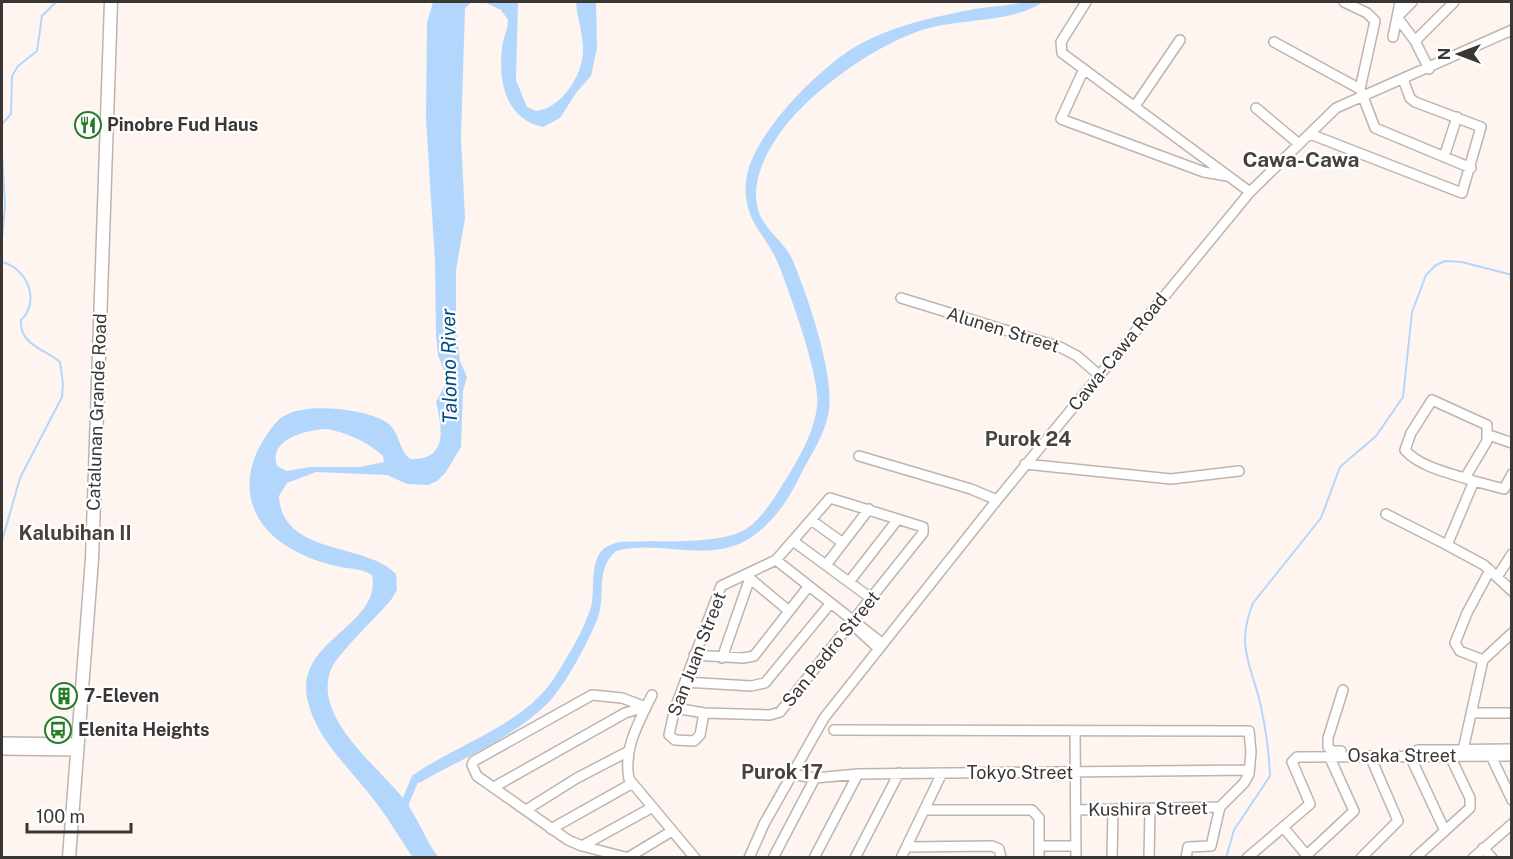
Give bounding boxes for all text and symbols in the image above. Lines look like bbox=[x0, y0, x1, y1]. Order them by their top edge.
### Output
north arrow bbox=[1429, 24, 1489, 84]
text: N bbox=[1435, 48, 1454, 60]
restaurant icon: Pinobre Fud Haus bbox=[73, 110, 103, 140]
place label: Pinobre Fud Haus bbox=[107, 114, 258, 135]
district label: Cawa-Cawa bbox=[1243, 147, 1359, 172]
street label: Cawa-Cawa Road bbox=[1064, 289, 1171, 415]
street label: Alunen Street bbox=[944, 302, 1062, 357]
water label: Talomo River bbox=[436, 308, 462, 424]
street label: Catalunan Grande Road bbox=[83, 313, 110, 511]
district label: Purok 24 bbox=[985, 427, 1071, 451]
district label: Kalubihan II bbox=[18, 521, 132, 545]
street label: San Pedro Street bbox=[777, 587, 884, 711]
street label: San Juan Street bbox=[663, 589, 730, 719]
building icon: 7-Eleven bbox=[49, 681, 79, 711]
place label: 7-Eleven bbox=[84, 685, 159, 706]
bus stop icon: Elenita Heights bbox=[43, 715, 73, 745]
place label: Elenita Heights bbox=[78, 719, 210, 740]
street label: Osaka Street bbox=[1348, 745, 1456, 766]
district label: Purok 17 bbox=[741, 760, 823, 784]
street label: Tokyo Street bbox=[967, 762, 1073, 783]
scale bar bbox=[27, 796, 130, 834]
street label: Kushira Street bbox=[1088, 797, 1208, 820]
text: 100 m bbox=[36, 806, 85, 827]

